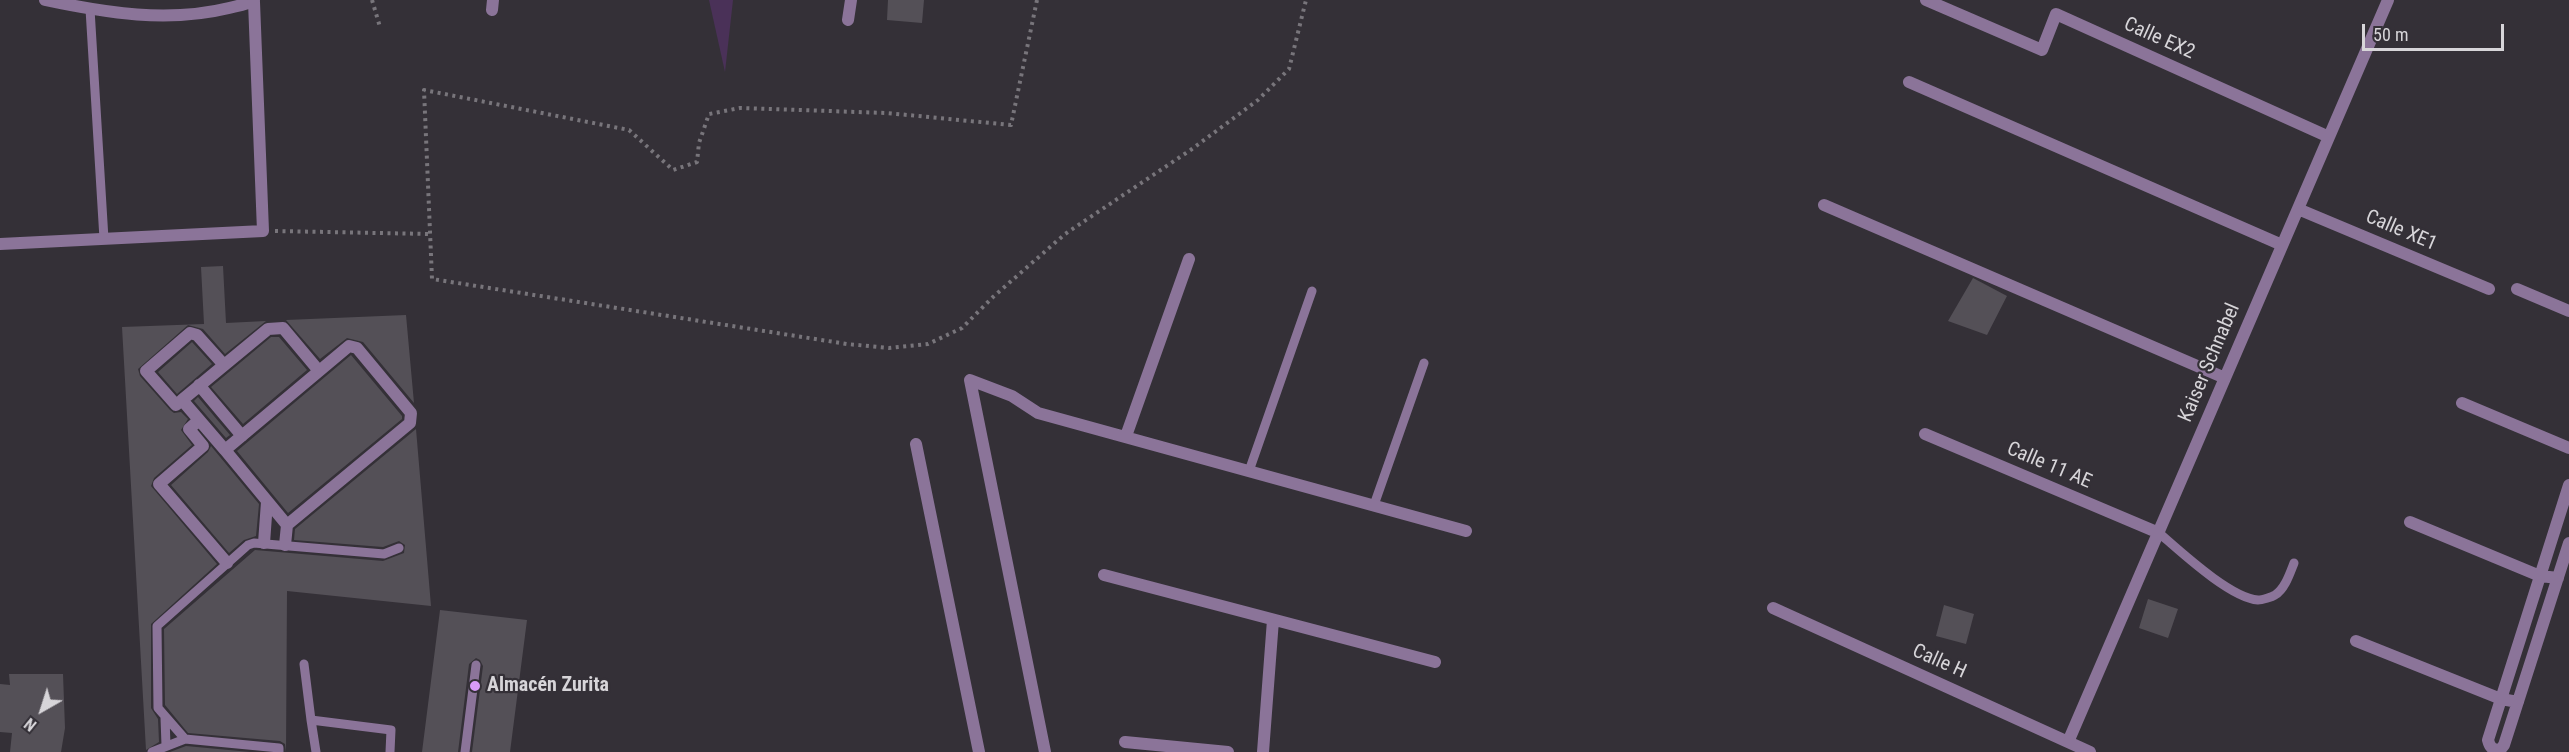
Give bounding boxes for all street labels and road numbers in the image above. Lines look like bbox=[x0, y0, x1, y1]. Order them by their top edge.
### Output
street label: Calle EX2 bbox=[2120, 13, 2198, 65]
street label: Calle XE1 bbox=[2362, 205, 2440, 257]
street label: Kaiser Schnabel bbox=[2174, 300, 2246, 426]
street label: Calle 11 AE bbox=[2003, 437, 2095, 495]
street label: Calle H bbox=[1908, 640, 1970, 684]

